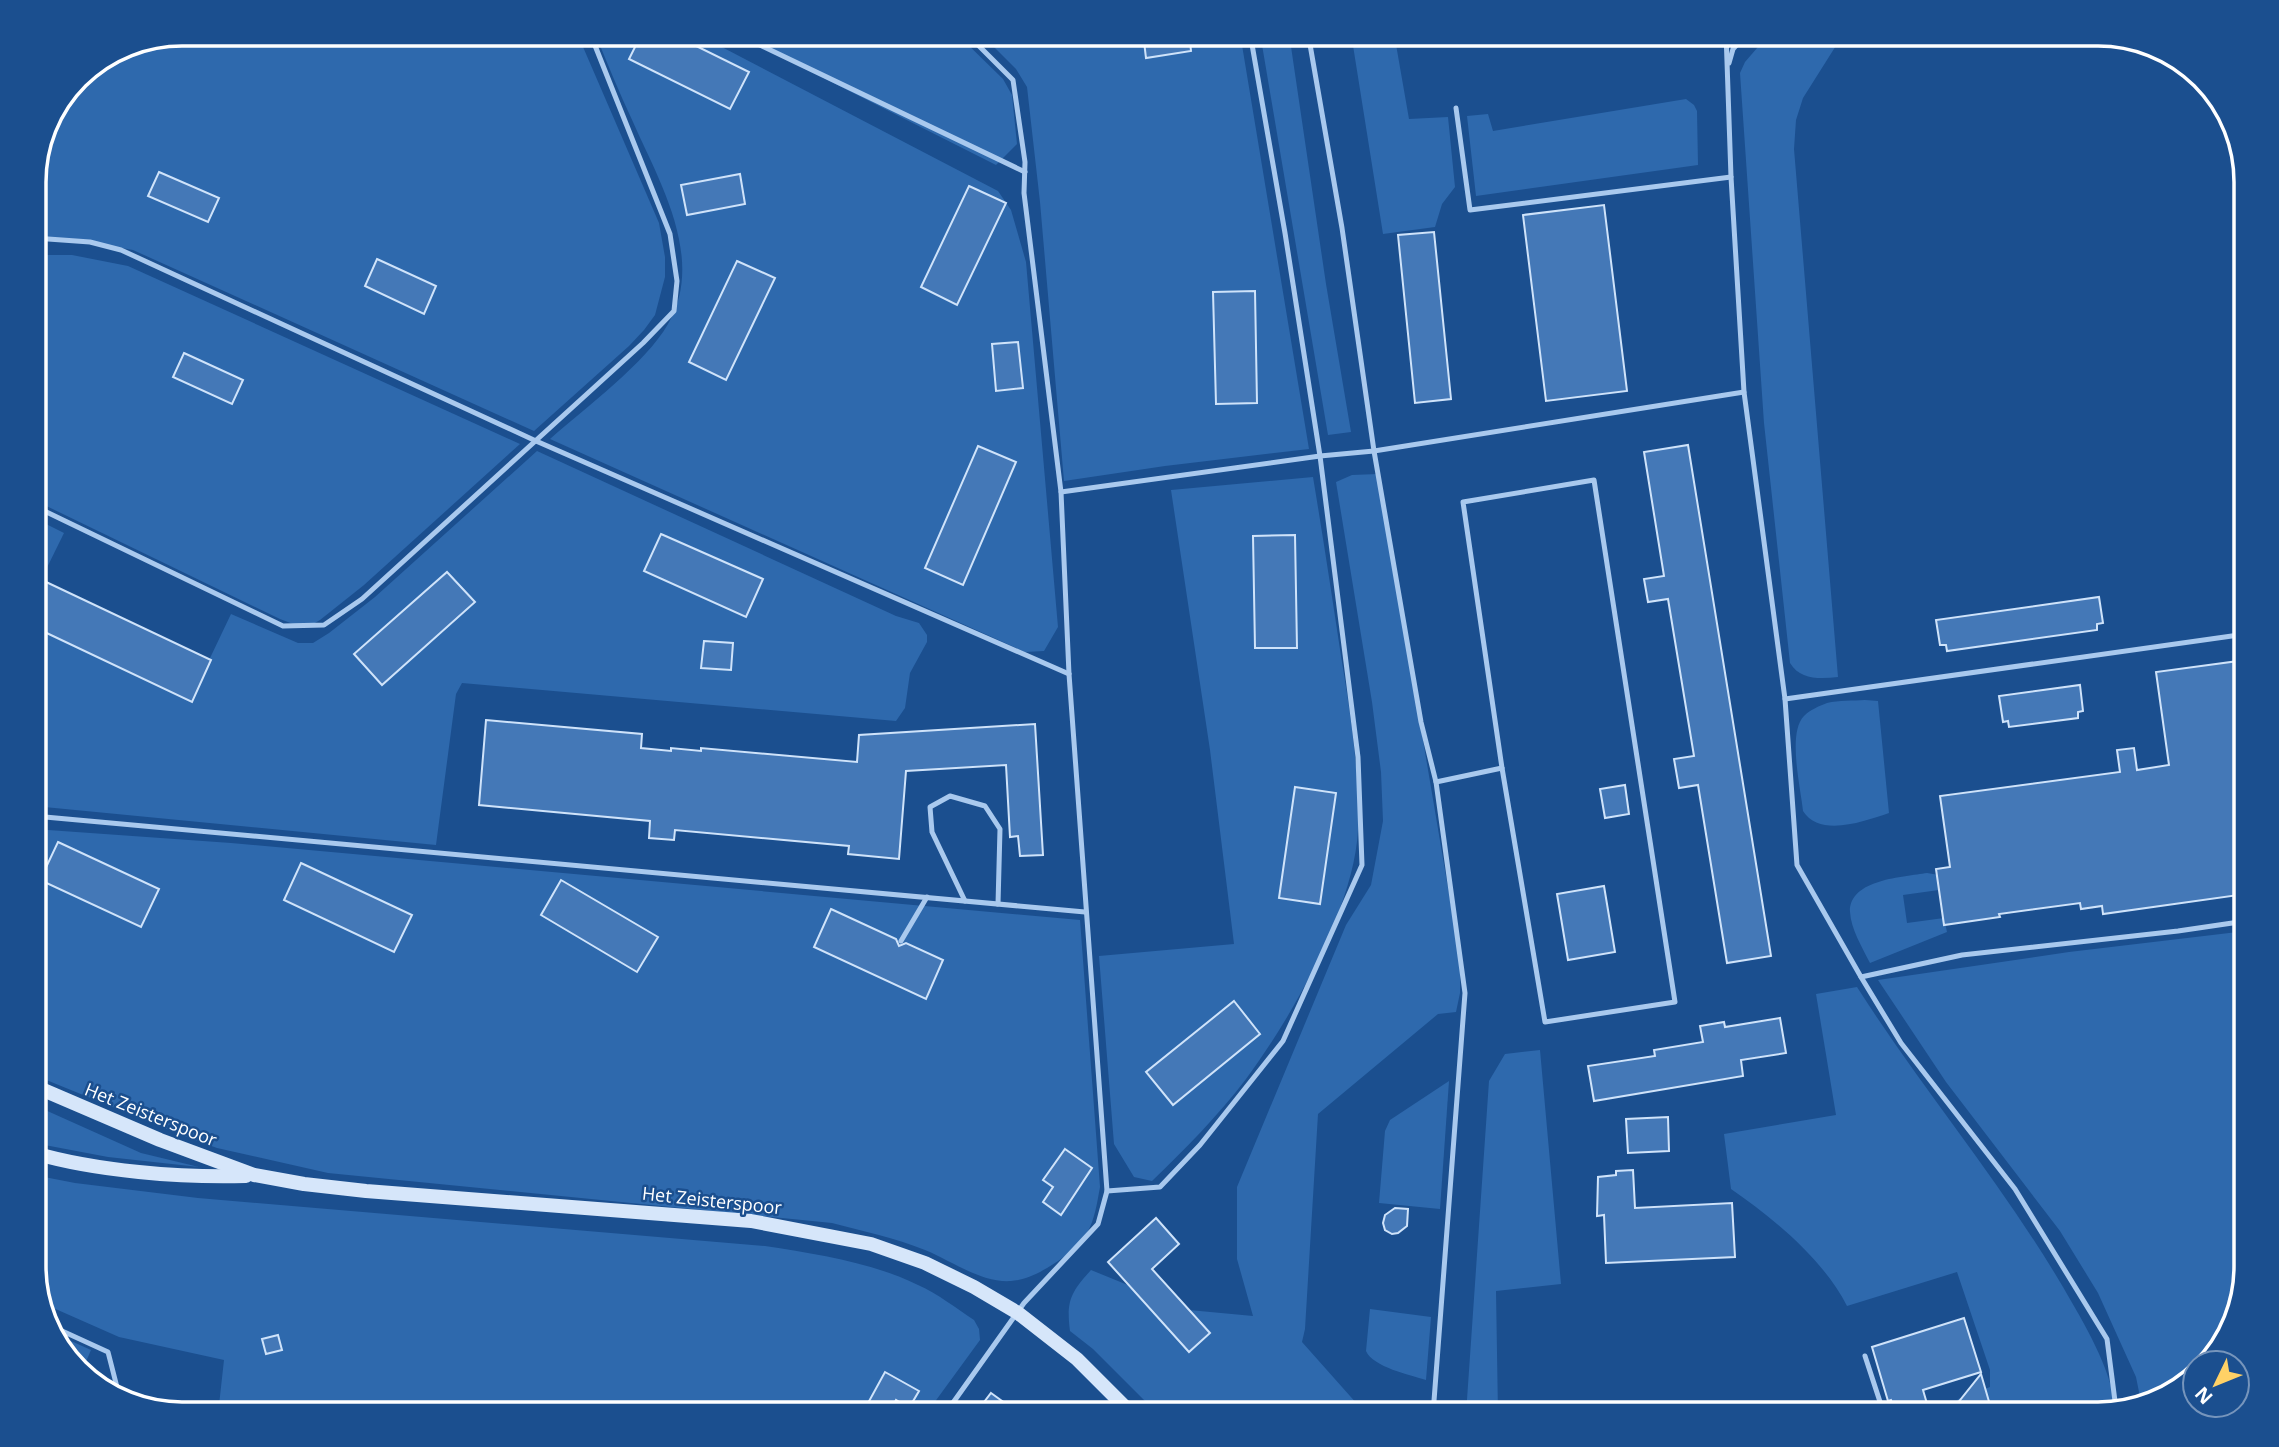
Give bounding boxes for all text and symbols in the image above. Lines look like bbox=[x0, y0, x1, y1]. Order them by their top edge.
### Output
street label: Het Zeisterspoor bbox=[81, 1077, 221, 1152]
street label: Het Zeisterspoor bbox=[641, 1181, 784, 1219]
north arrow bbox=[2181, 1349, 2251, 1419]
text: N bbox=[2189, 1381, 2218, 1410]

